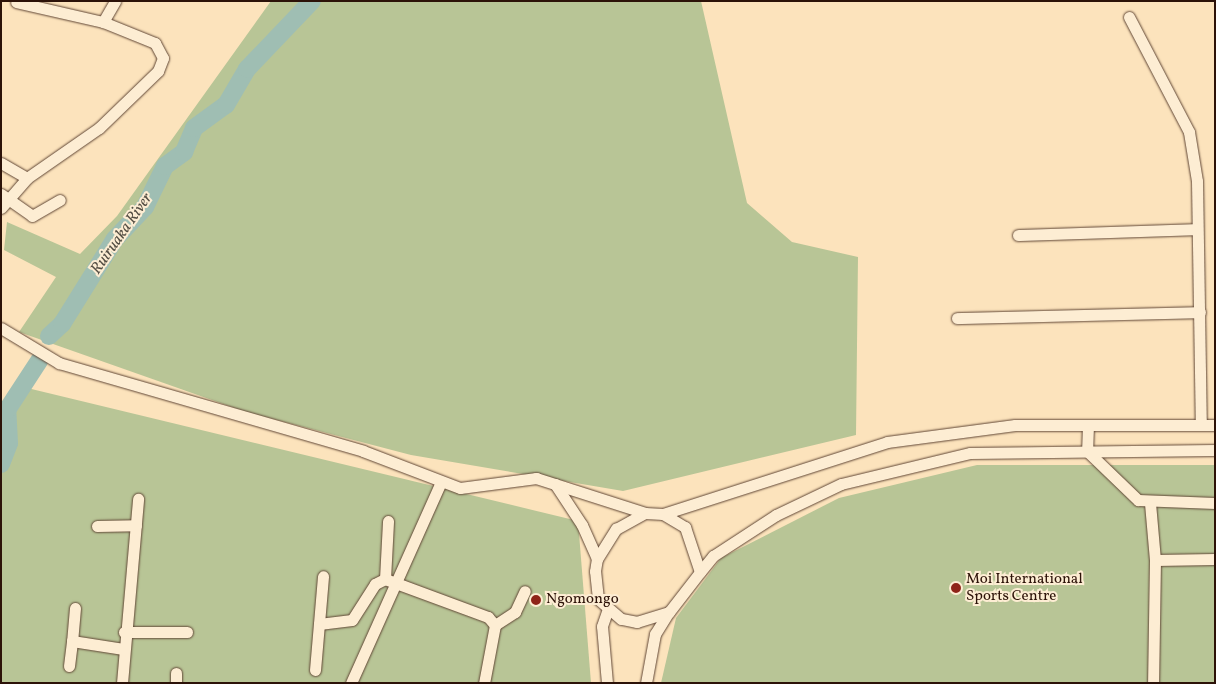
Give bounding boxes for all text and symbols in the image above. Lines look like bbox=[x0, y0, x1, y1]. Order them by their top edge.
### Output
water label: Ruiruaka River bbox=[87, 190, 157, 278]
place label: Moi International Sports Centre bbox=[966, 570, 1083, 605]
marker: Moi International Sports Centre bbox=[950, 582, 962, 594]
place label: Ngomongo bbox=[546, 591, 619, 609]
marker: Ngomongo bbox=[530, 594, 542, 606]

